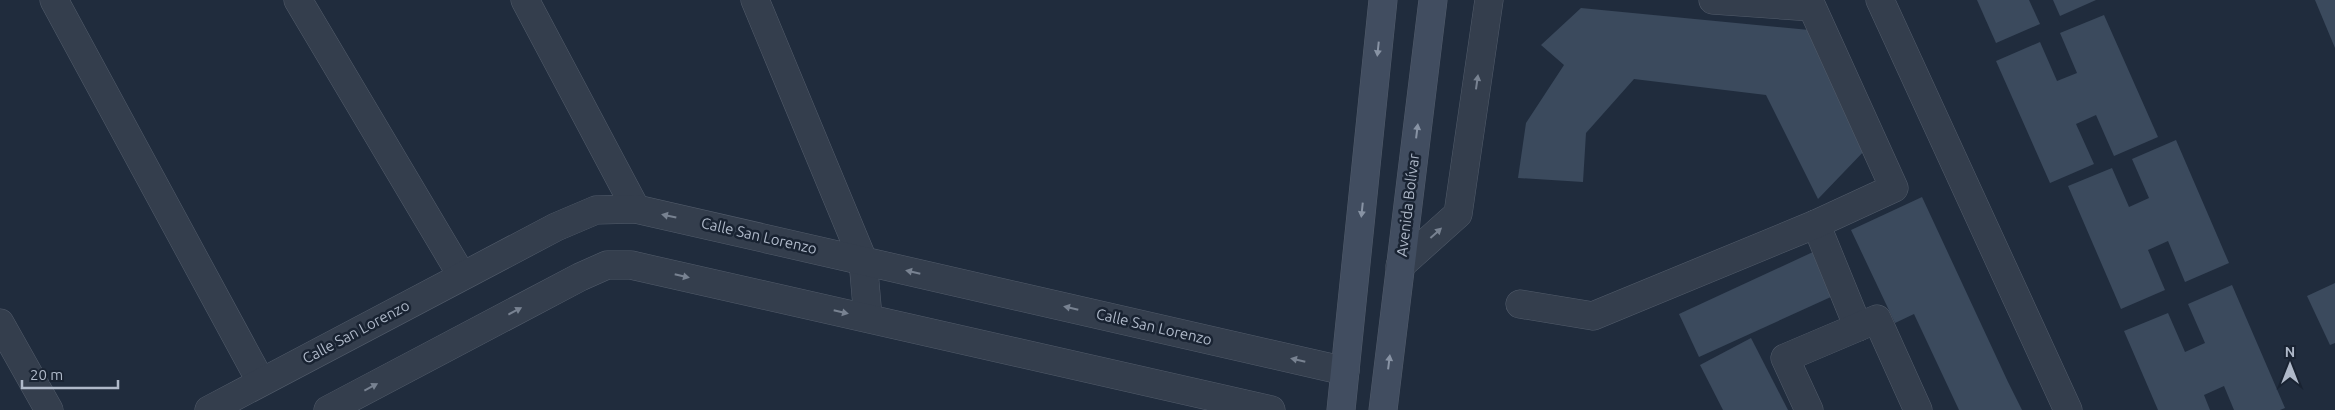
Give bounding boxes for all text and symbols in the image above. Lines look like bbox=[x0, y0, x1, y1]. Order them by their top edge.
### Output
one-way arrow bbox=[1374, 41, 1382, 57]
one-way arrow bbox=[1474, 73, 1482, 89]
one-way arrow bbox=[1413, 122, 1421, 138]
street label: Avenida Bolívar bbox=[1393, 152, 1422, 257]
one-way arrow bbox=[1357, 202, 1365, 218]
one-way arrow bbox=[662, 212, 677, 220]
street label: Calle San Lorenzo bbox=[699, 214, 819, 257]
one-way arrow bbox=[1430, 227, 1442, 239]
one-way arrow bbox=[905, 268, 920, 276]
one-way arrow bbox=[675, 272, 690, 280]
street label: Calle San Lorenzo bbox=[299, 296, 412, 367]
one-way arrow bbox=[1064, 304, 1079, 312]
street label: Calle San Lorenzo bbox=[1094, 305, 1214, 348]
one-way arrow bbox=[507, 307, 522, 315]
one-way arrow bbox=[833, 308, 848, 316]
north arrow bbox=[2265, 340, 2315, 390]
text: N bbox=[2285, 344, 2295, 360]
one-way arrow bbox=[1385, 353, 1393, 369]
one-way arrow bbox=[1290, 356, 1305, 364]
scale bar bbox=[22, 358, 119, 390]
text: 20 m bbox=[30, 366, 63, 383]
one-way arrow bbox=[364, 383, 378, 391]

